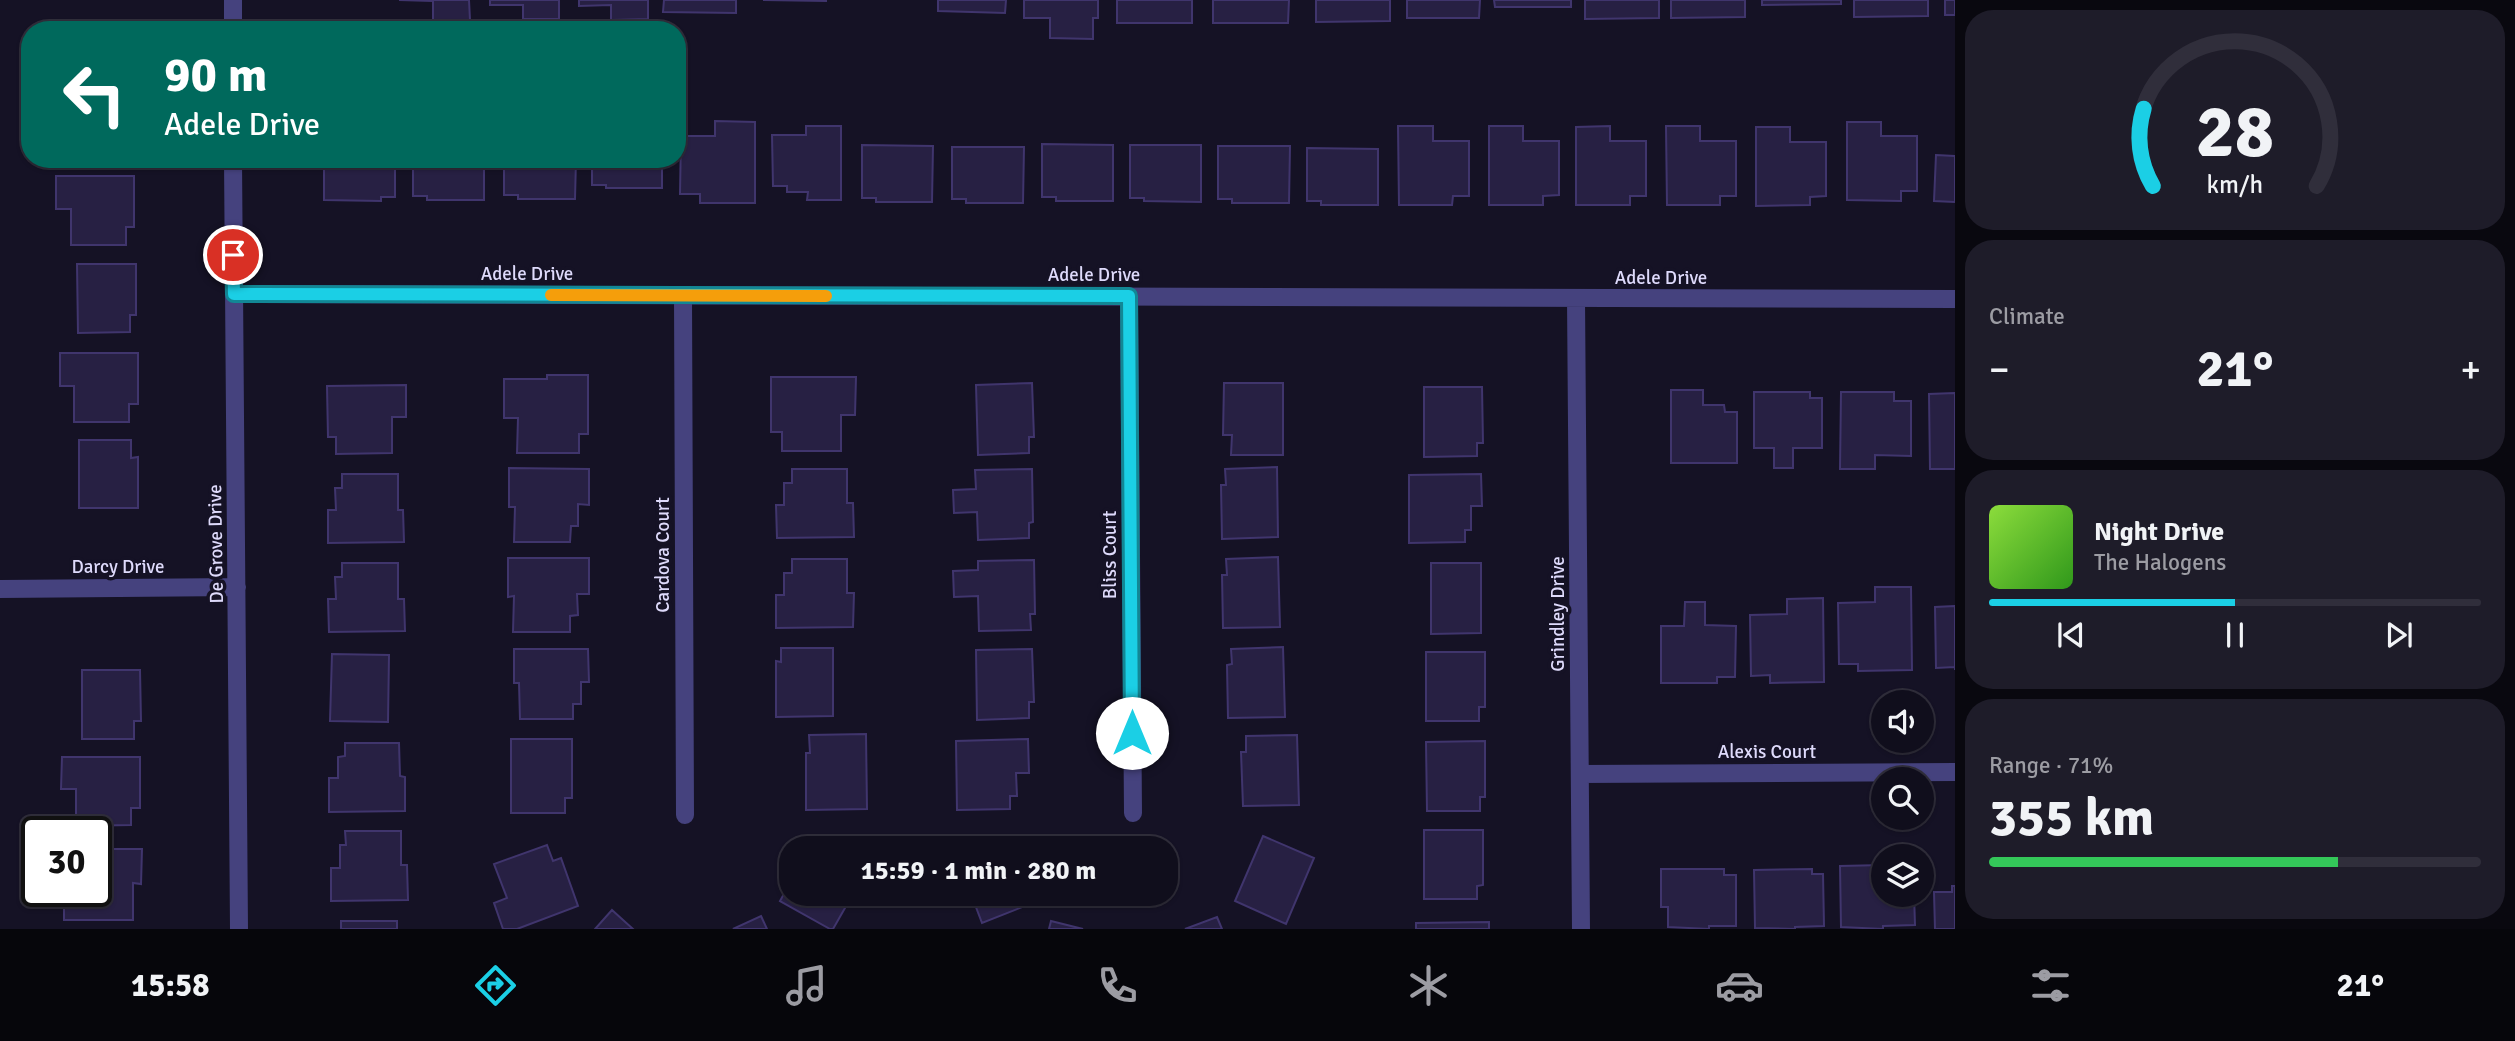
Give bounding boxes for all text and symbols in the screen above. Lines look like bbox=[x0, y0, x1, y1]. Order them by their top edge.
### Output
text: 90 m bbox=[164, 45, 267, 105]
icon: left bbox=[49, 49, 140, 140]
text: 28 bbox=[2196, 88, 2274, 177]
text: Adele Drive bbox=[164, 105, 320, 144]
text: km/h bbox=[2207, 169, 2263, 200]
pin bbox=[203, 225, 263, 285]
icon: arrive bbox=[214, 236, 252, 274]
street label: Adele Drive bbox=[481, 262, 573, 286]
street label: Adele Drive bbox=[1048, 263, 1140, 287]
street label: Adele Drive bbox=[1615, 266, 1707, 290]
text: Climate bbox=[1989, 302, 2065, 331]
text: 21° bbox=[2197, 337, 2273, 401]
text: − bbox=[1989, 346, 2010, 393]
text: + bbox=[2460, 346, 2481, 393]
street label: De Grove Drive bbox=[203, 484, 229, 604]
street label: Cardova Court bbox=[651, 497, 675, 613]
street label: Bliss Court bbox=[1098, 510, 1122, 599]
text: Night Drive bbox=[2094, 516, 2224, 548]
text: The Halogens bbox=[2094, 548, 2226, 577]
street label: Darcy Drive bbox=[72, 555, 164, 579]
street label: Grindley Drive bbox=[1546, 556, 1570, 672]
icon: previous bbox=[2052, 616, 2090, 654]
icon: pause bbox=[2216, 616, 2254, 654]
icon: next bbox=[2380, 616, 2418, 654]
map controls bbox=[1871, 690, 1934, 907]
button: sound bbox=[1871, 690, 1934, 753]
position arrow bbox=[1095, 696, 1169, 770]
street label: Alexis Court bbox=[1718, 740, 1817, 764]
text: Range · 71% bbox=[1989, 751, 2113, 780]
button: search bbox=[1871, 767, 1934, 830]
text: 355 km bbox=[1989, 786, 2154, 850]
speed limit sign: 30 bbox=[21, 816, 112, 907]
button: layers bbox=[1871, 844, 1934, 907]
text: 15:59 · 1 min · 280 m bbox=[861, 855, 1096, 887]
icon: directions bbox=[471, 961, 520, 1010]
icon: music bbox=[782, 961, 831, 1010]
icon: phone bbox=[1093, 961, 1142, 1010]
icon: climate bbox=[1404, 961, 1453, 1010]
icon: car bbox=[1715, 961, 1764, 1010]
icon: filters bbox=[2026, 961, 2075, 1010]
text: 15:58 bbox=[131, 966, 209, 1005]
text: 21° bbox=[2337, 966, 2384, 1005]

